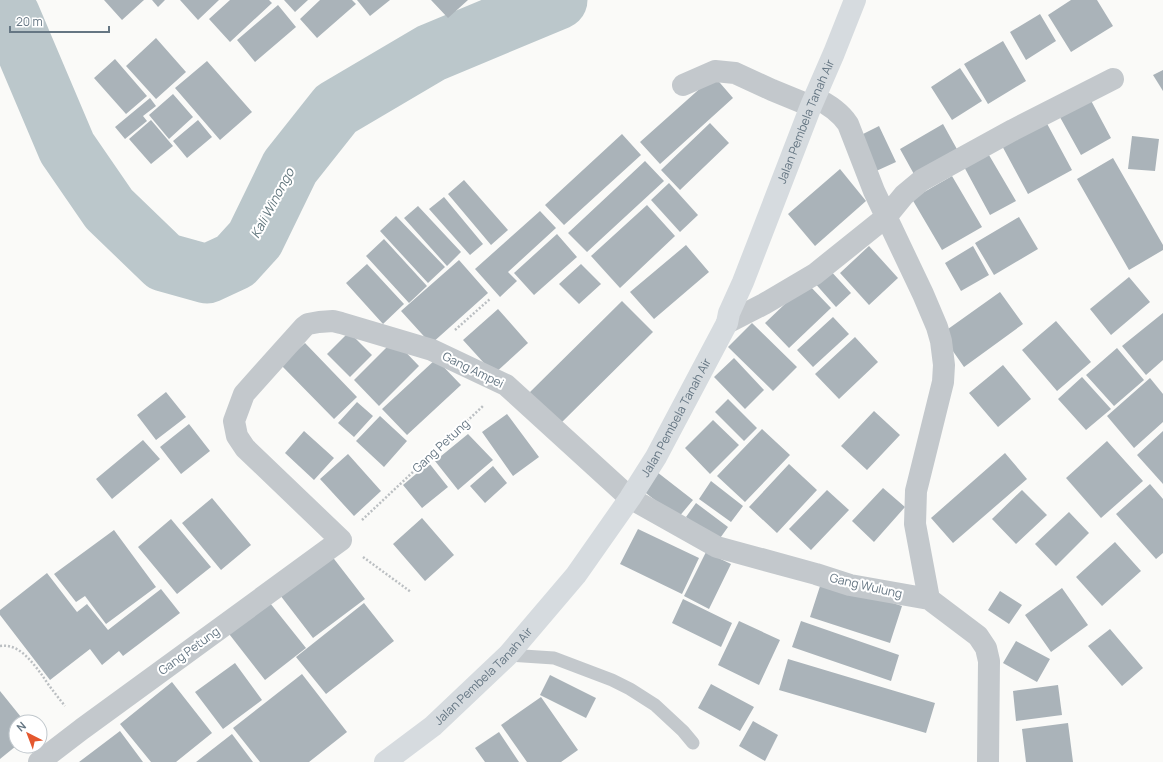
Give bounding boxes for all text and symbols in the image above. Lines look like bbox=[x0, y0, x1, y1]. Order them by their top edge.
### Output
scale bar bbox=[10, 8, 109, 34]
text: 20 m bbox=[16, 13, 43, 30]
street label: Jalan Pembela Tanah Air bbox=[773, 56, 838, 186]
water label: Kali Winongo bbox=[246, 164, 299, 241]
street label: Gang Ampei bbox=[440, 347, 507, 392]
street label: Jalan Pembela Tanah Air bbox=[637, 355, 715, 480]
street label: Gang Petung bbox=[408, 415, 473, 476]
street label: Gang Wulung bbox=[828, 569, 904, 602]
street label: Gang Petung bbox=[155, 623, 223, 679]
street label: Jalan Pembela Tanah Air bbox=[430, 623, 537, 729]
north arrow bbox=[8, 714, 48, 754]
text: N bbox=[13, 718, 29, 734]

